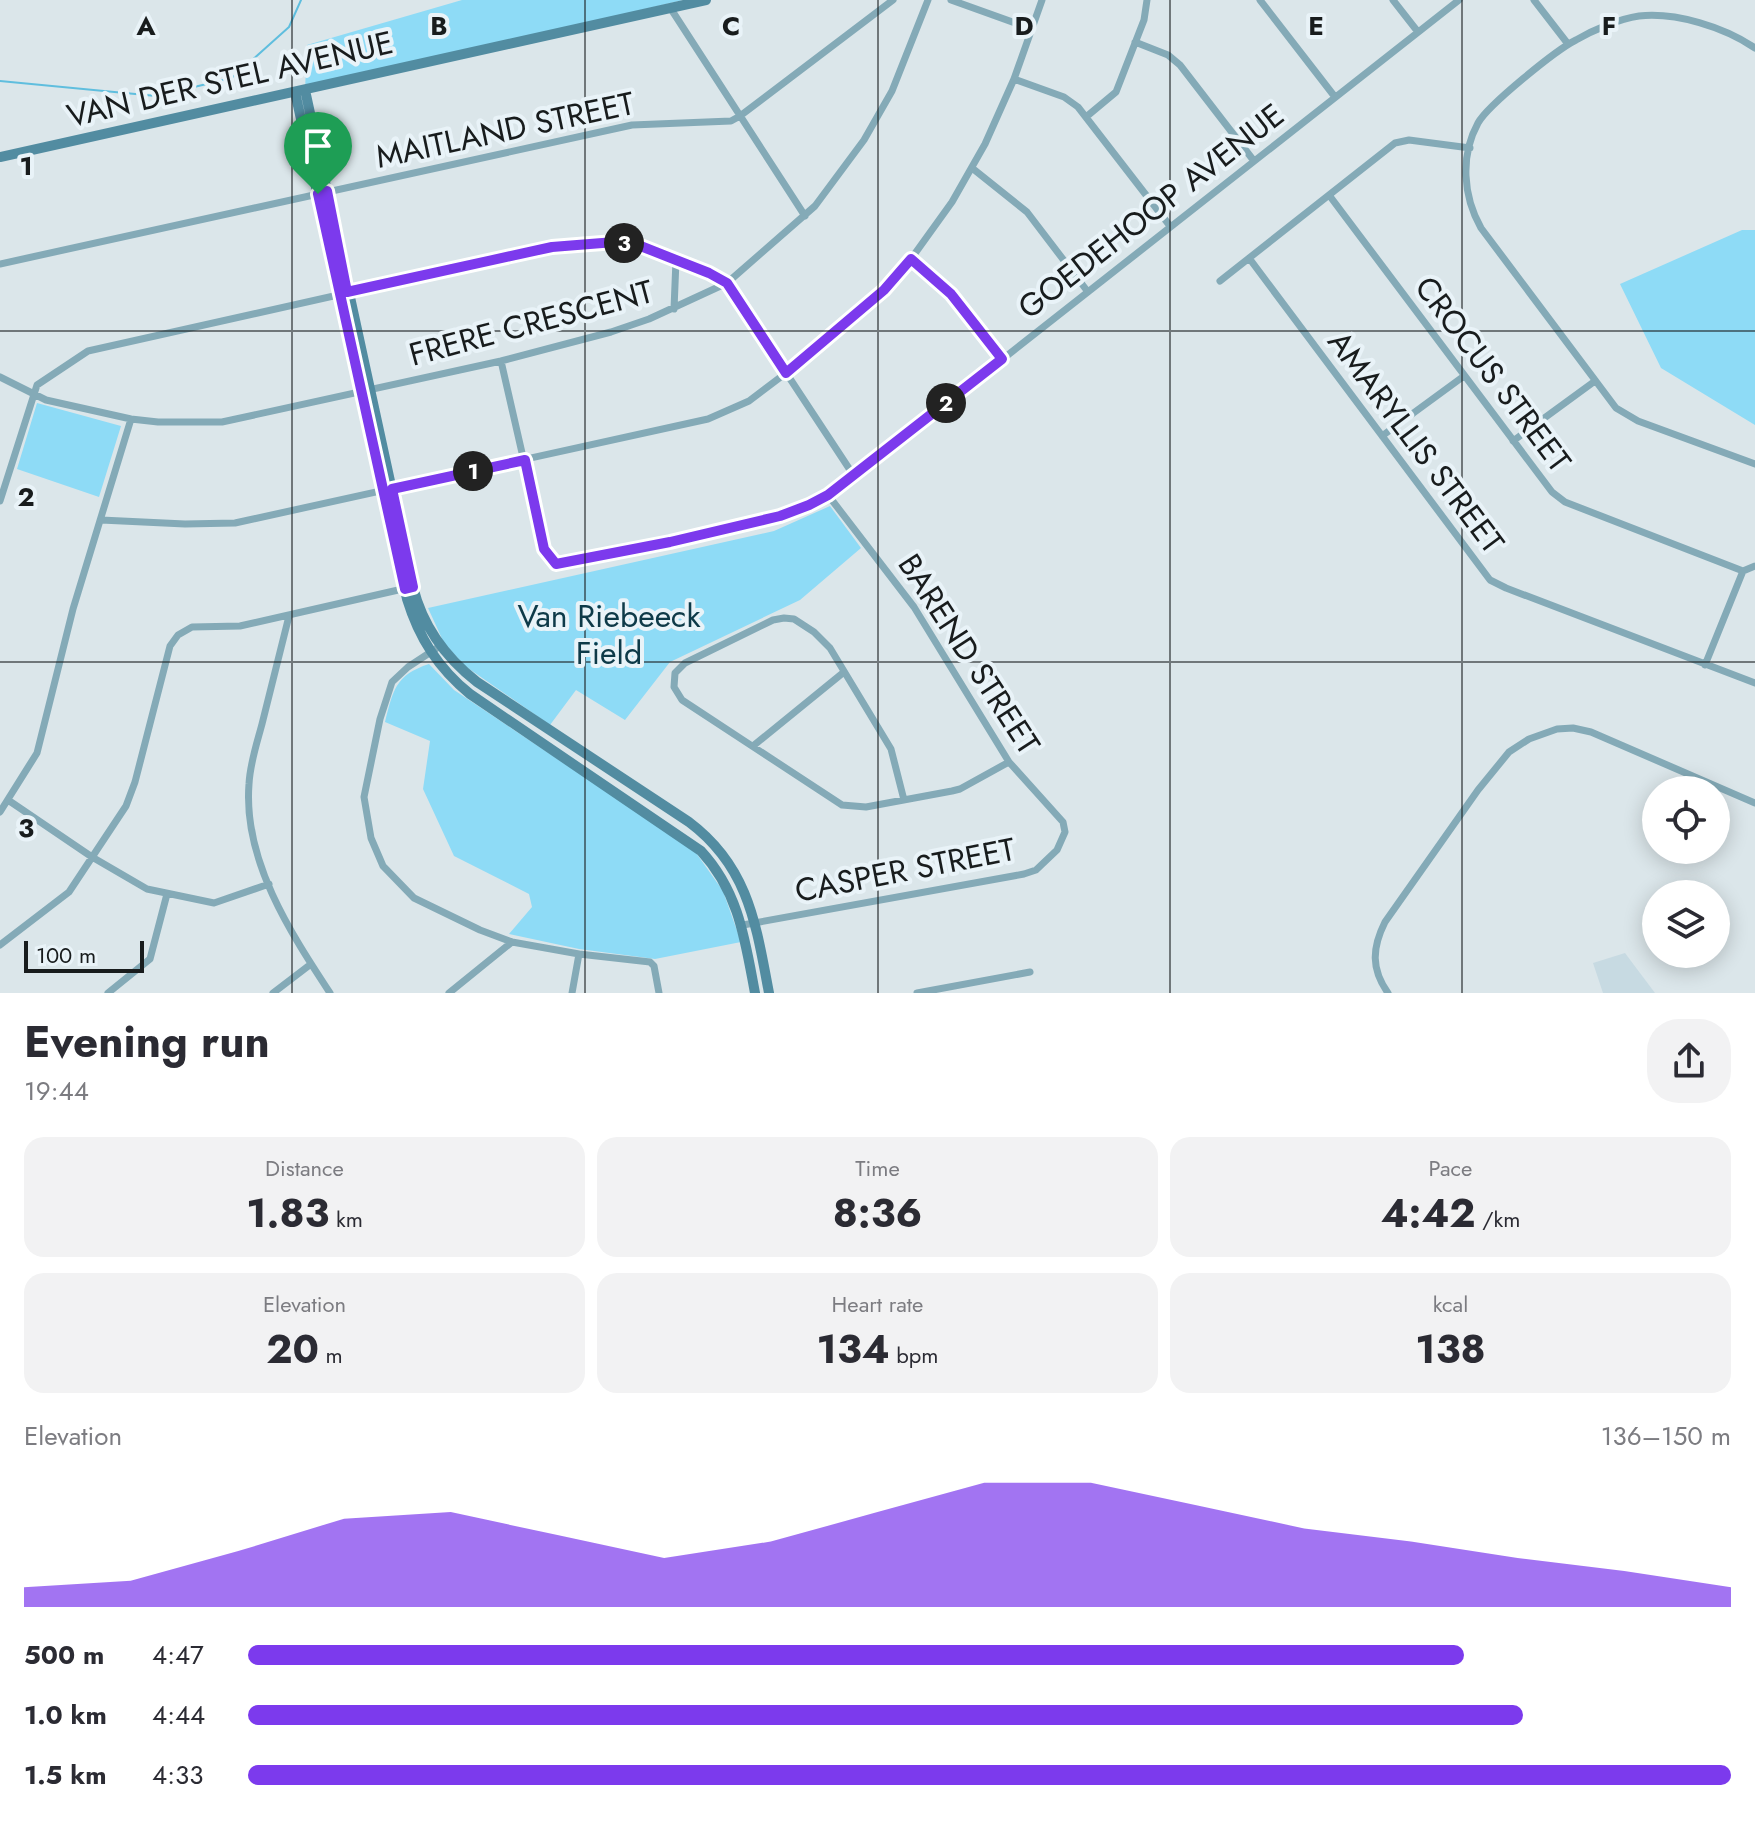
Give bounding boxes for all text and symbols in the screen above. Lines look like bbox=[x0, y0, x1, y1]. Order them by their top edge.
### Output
text: B bbox=[430, 7, 448, 45]
text: C bbox=[722, 7, 740, 45]
text: D bbox=[1014, 7, 1034, 45]
text: E bbox=[1308, 7, 1324, 45]
text: F bbox=[1602, 7, 1616, 45]
street label: VAN DER STEL AVENUE bbox=[63, 23, 397, 135]
street label: MAITLAND STREET bbox=[372, 80, 638, 180]
street label: GOEDEHOOP AVENUE bbox=[1008, 92, 1294, 330]
pin bbox=[284, 112, 352, 194]
icon: arrive bbox=[296, 124, 340, 168]
text: 1 bbox=[19, 147, 33, 185]
pin: 3 bbox=[604, 223, 644, 263]
text: 3 bbox=[617, 227, 631, 259]
street label: CROCUS STREET bbox=[1404, 266, 1582, 482]
street label: FRERE CRESCENT bbox=[404, 268, 658, 378]
street label: AMARYLLIS STREET bbox=[1317, 321, 1515, 563]
pin: 2 bbox=[926, 383, 966, 423]
text: 2 bbox=[939, 387, 953, 419]
pin: 1 bbox=[453, 451, 493, 491]
text: 1 bbox=[467, 455, 479, 487]
text: 2 bbox=[17, 478, 35, 516]
street label: BAREND STREET bbox=[887, 545, 1051, 763]
park label: Van Riebeeck Field bbox=[517, 593, 701, 676]
map controls bbox=[1642, 776, 1730, 968]
button: locate bbox=[1642, 776, 1730, 864]
text: 3 bbox=[18, 809, 34, 847]
street label: CASPER STREET bbox=[791, 826, 1019, 914]
button: layers bbox=[1642, 880, 1730, 968]
scale bar bbox=[24, 937, 144, 973]
text: 100 m bbox=[36, 939, 96, 971]
text: Evening run bbox=[24, 1010, 270, 1074]
button: share bbox=[1647, 1019, 1731, 1103]
text: 19:44 bbox=[24, 1072, 89, 1110]
text: Distance bbox=[265, 1152, 344, 1184]
text: Time bbox=[855, 1152, 900, 1184]
text: Pace bbox=[1429, 1152, 1472, 1184]
text: 1.83 bbox=[246, 1184, 329, 1242]
text: 8:36 bbox=[833, 1184, 922, 1242]
text: 4:42 bbox=[1381, 1184, 1476, 1242]
text: km bbox=[329, 1203, 363, 1235]
text: /km bbox=[1476, 1203, 1520, 1235]
text: Elevation bbox=[263, 1288, 346, 1320]
text: Heart rate bbox=[832, 1288, 923, 1320]
text: kcal bbox=[1433, 1288, 1468, 1320]
text: 20 bbox=[266, 1320, 319, 1378]
text: 134 bbox=[817, 1320, 890, 1378]
text: 138 bbox=[1415, 1320, 1486, 1378]
text: m bbox=[319, 1339, 343, 1371]
text: bpm bbox=[890, 1339, 938, 1371]
text: Elevation bbox=[24, 1417, 122, 1455]
text: 136–150 m bbox=[1601, 1417, 1731, 1455]
text: 500 m bbox=[24, 1636, 104, 1674]
text: 4:47 bbox=[152, 1636, 204, 1674]
text: 1.0 km bbox=[24, 1696, 107, 1734]
text: 4:44 bbox=[152, 1696, 205, 1734]
text: 1.5 km bbox=[24, 1756, 107, 1794]
text: 4:33 bbox=[152, 1756, 203, 1794]

